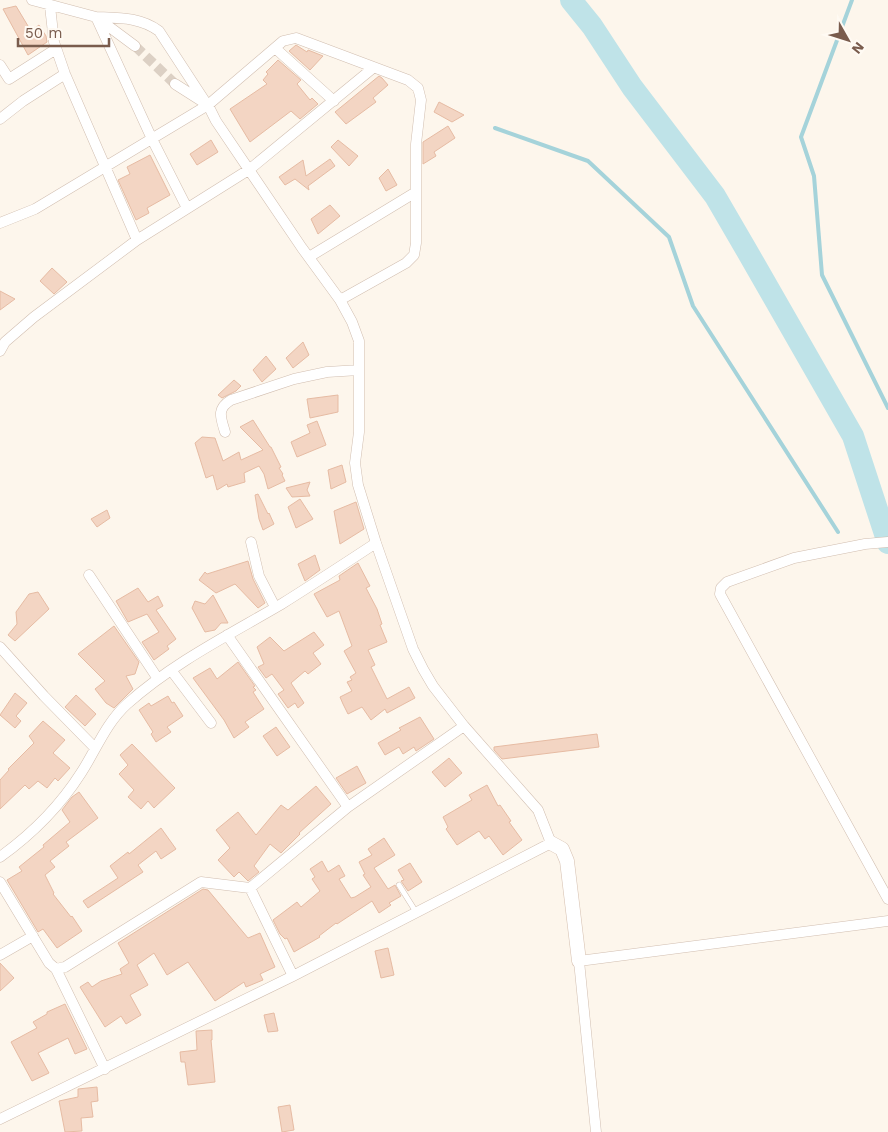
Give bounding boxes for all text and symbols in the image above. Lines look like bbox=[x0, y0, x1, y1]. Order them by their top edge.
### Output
scale bar bbox=[18, 15, 109, 47]
north arrow bbox=[823, 15, 873, 65]
text: 50 m bbox=[25, 24, 62, 42]
text: N bbox=[849, 39, 868, 57]

